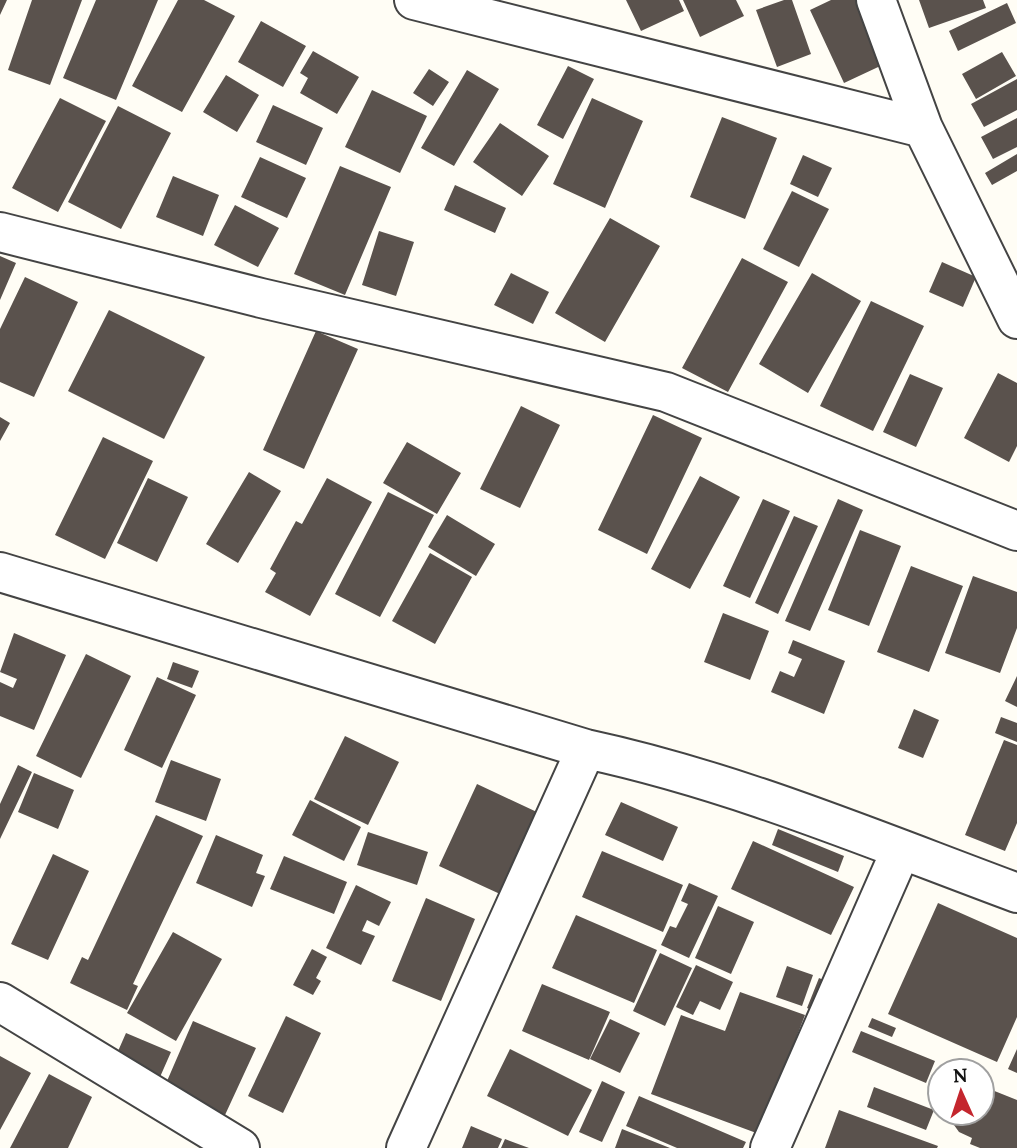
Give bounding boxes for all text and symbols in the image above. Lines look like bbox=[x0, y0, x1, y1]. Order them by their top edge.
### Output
north arrow bbox=[926, 1057, 996, 1127]
text: N bbox=[952, 1063, 968, 1087]

